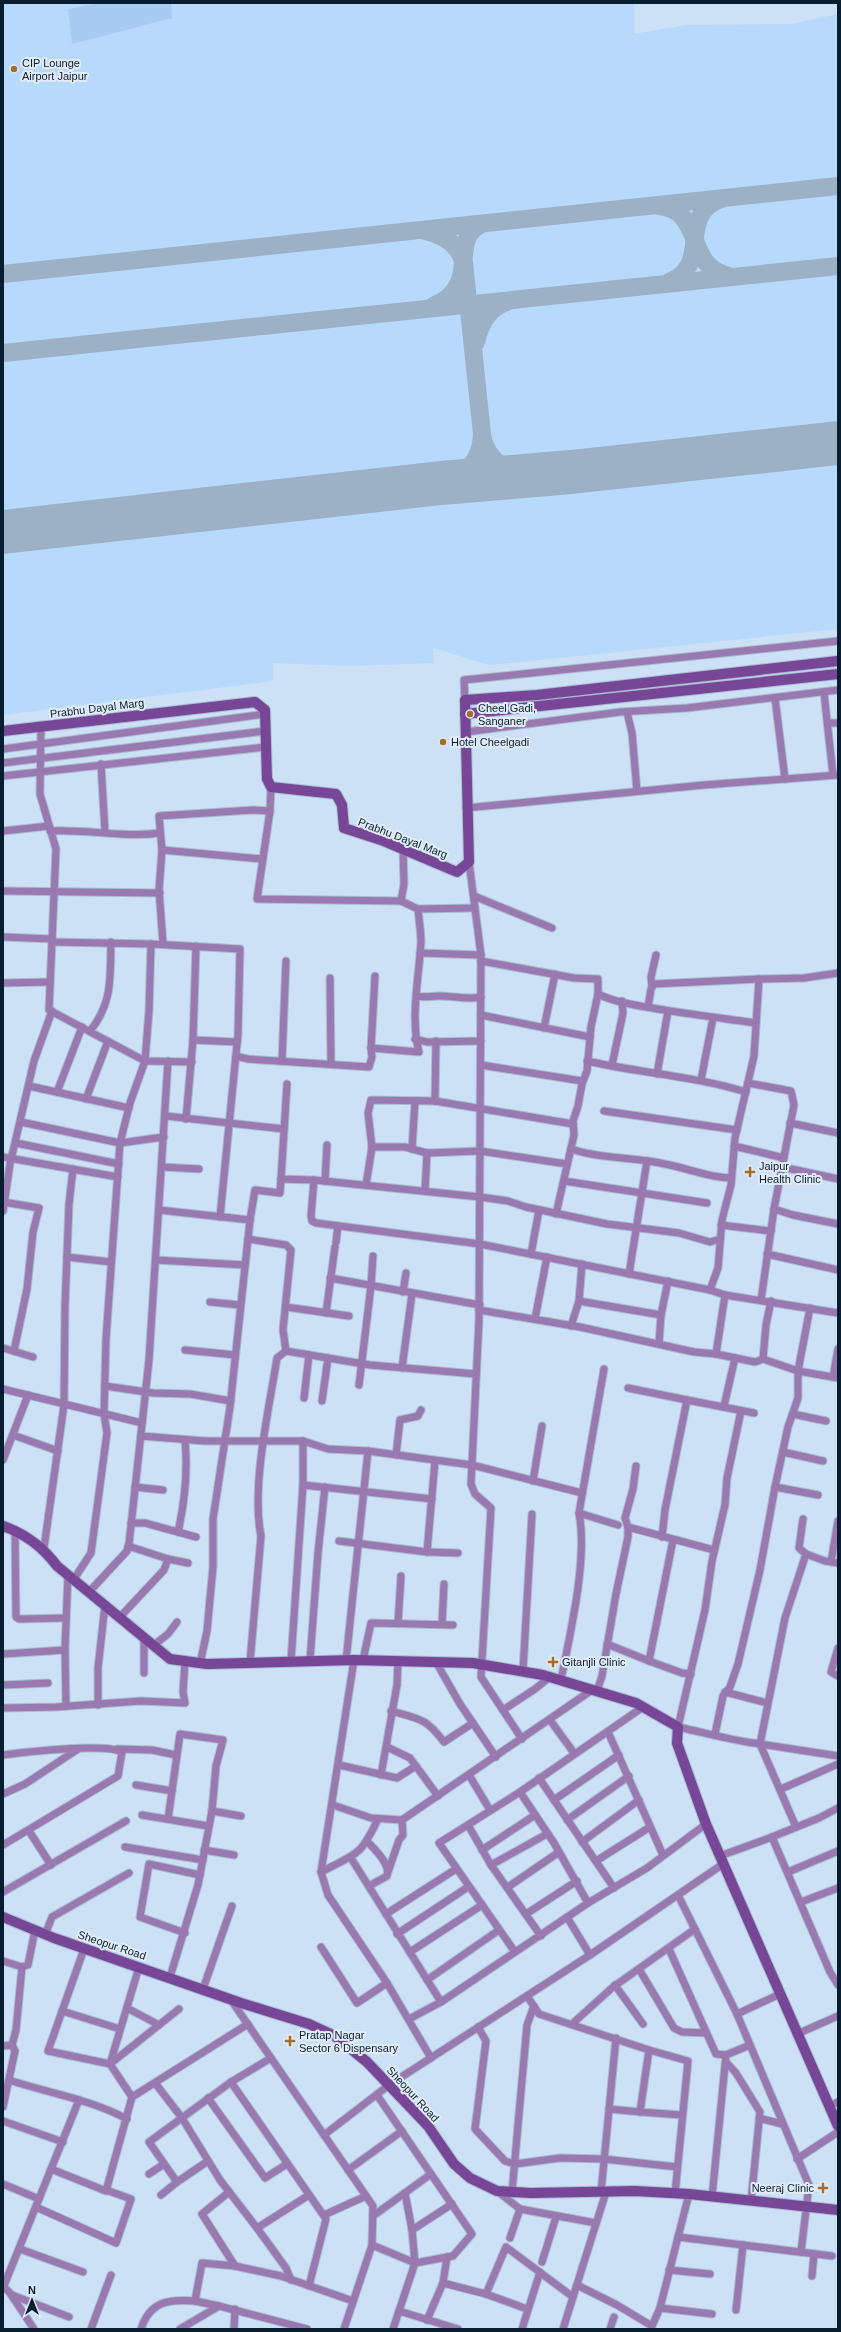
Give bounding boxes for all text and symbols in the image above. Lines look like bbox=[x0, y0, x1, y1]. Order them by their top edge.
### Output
place label: CIP Lounge Airport Jaipur bbox=[22, 57, 88, 82]
marker: CIP Lounge Airport Jaipur bbox=[9, 64, 19, 74]
street label: Prabhu Dayal Marg bbox=[49, 696, 145, 720]
place label: Cheel Gadi, Sanganer bbox=[478, 702, 536, 727]
marker: Cheel Gadi, Sanganer bbox=[465, 709, 475, 719]
place label: Hotel Cheelgadi bbox=[451, 736, 529, 748]
marker: Hotel Cheelgadi bbox=[438, 737, 448, 747]
street label: Prabhu Dayal Marg bbox=[357, 815, 449, 861]
place label: Jaipur Health Clinic bbox=[759, 1160, 821, 1185]
marker: Jaipur Health Clinic bbox=[744, 1166, 756, 1178]
marker: Gitanjli Clinic bbox=[547, 1656, 559, 1668]
place label: Gitanjli Clinic bbox=[562, 1656, 626, 1668]
street label: Sheopur Road bbox=[76, 1928, 148, 1962]
place label: Pratap Nagar Sector 6 Dispensary bbox=[299, 2029, 399, 2054]
marker: Pratap Nagar Sector 6 Dispensary bbox=[284, 2035, 296, 2047]
street label: Sheopur Road bbox=[384, 2064, 442, 2124]
place label: Neeraj Clinic bbox=[752, 2182, 814, 2194]
marker: Neeraj Clinic bbox=[817, 2182, 829, 2194]
north arrow bbox=[12, 2280, 52, 2320]
text: N bbox=[28, 2284, 36, 2296]

